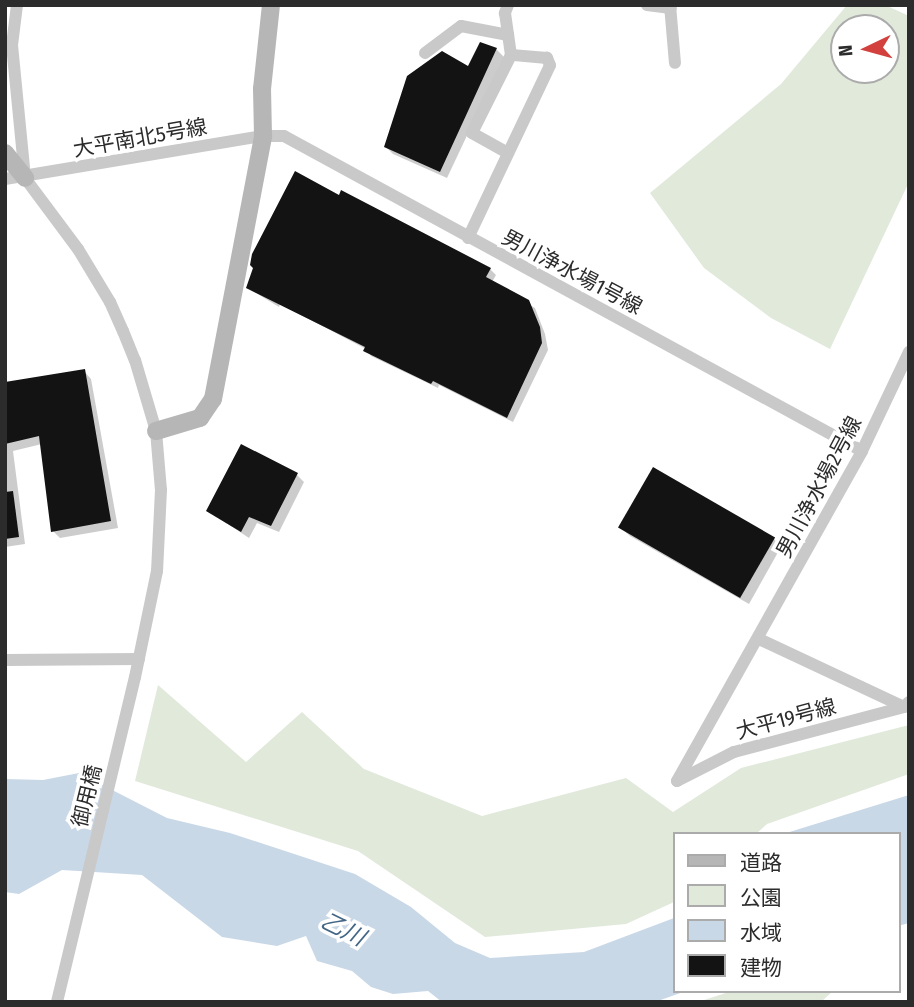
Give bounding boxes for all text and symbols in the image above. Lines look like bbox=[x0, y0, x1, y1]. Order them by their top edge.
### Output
north arrow bbox=[830, 14, 900, 84]
text: N bbox=[834, 44, 858, 57]
street label: 大平南北5号線 bbox=[71, 114, 209, 162]
street label: 男川浄水場1号線 bbox=[498, 224, 646, 320]
street label: 男川浄水場2号線 bbox=[771, 412, 867, 562]
street label: 大平19号線 bbox=[733, 694, 839, 744]
street label: 御用橋 bbox=[67, 762, 107, 830]
legend bbox=[673, 832, 900, 993]
text: 道路 bbox=[740, 850, 782, 876]
text: 公園 bbox=[740, 885, 782, 911]
water label: 乙川 bbox=[316, 907, 370, 951]
text: 水域 bbox=[740, 920, 782, 946]
text: 建物 bbox=[740, 955, 782, 981]

